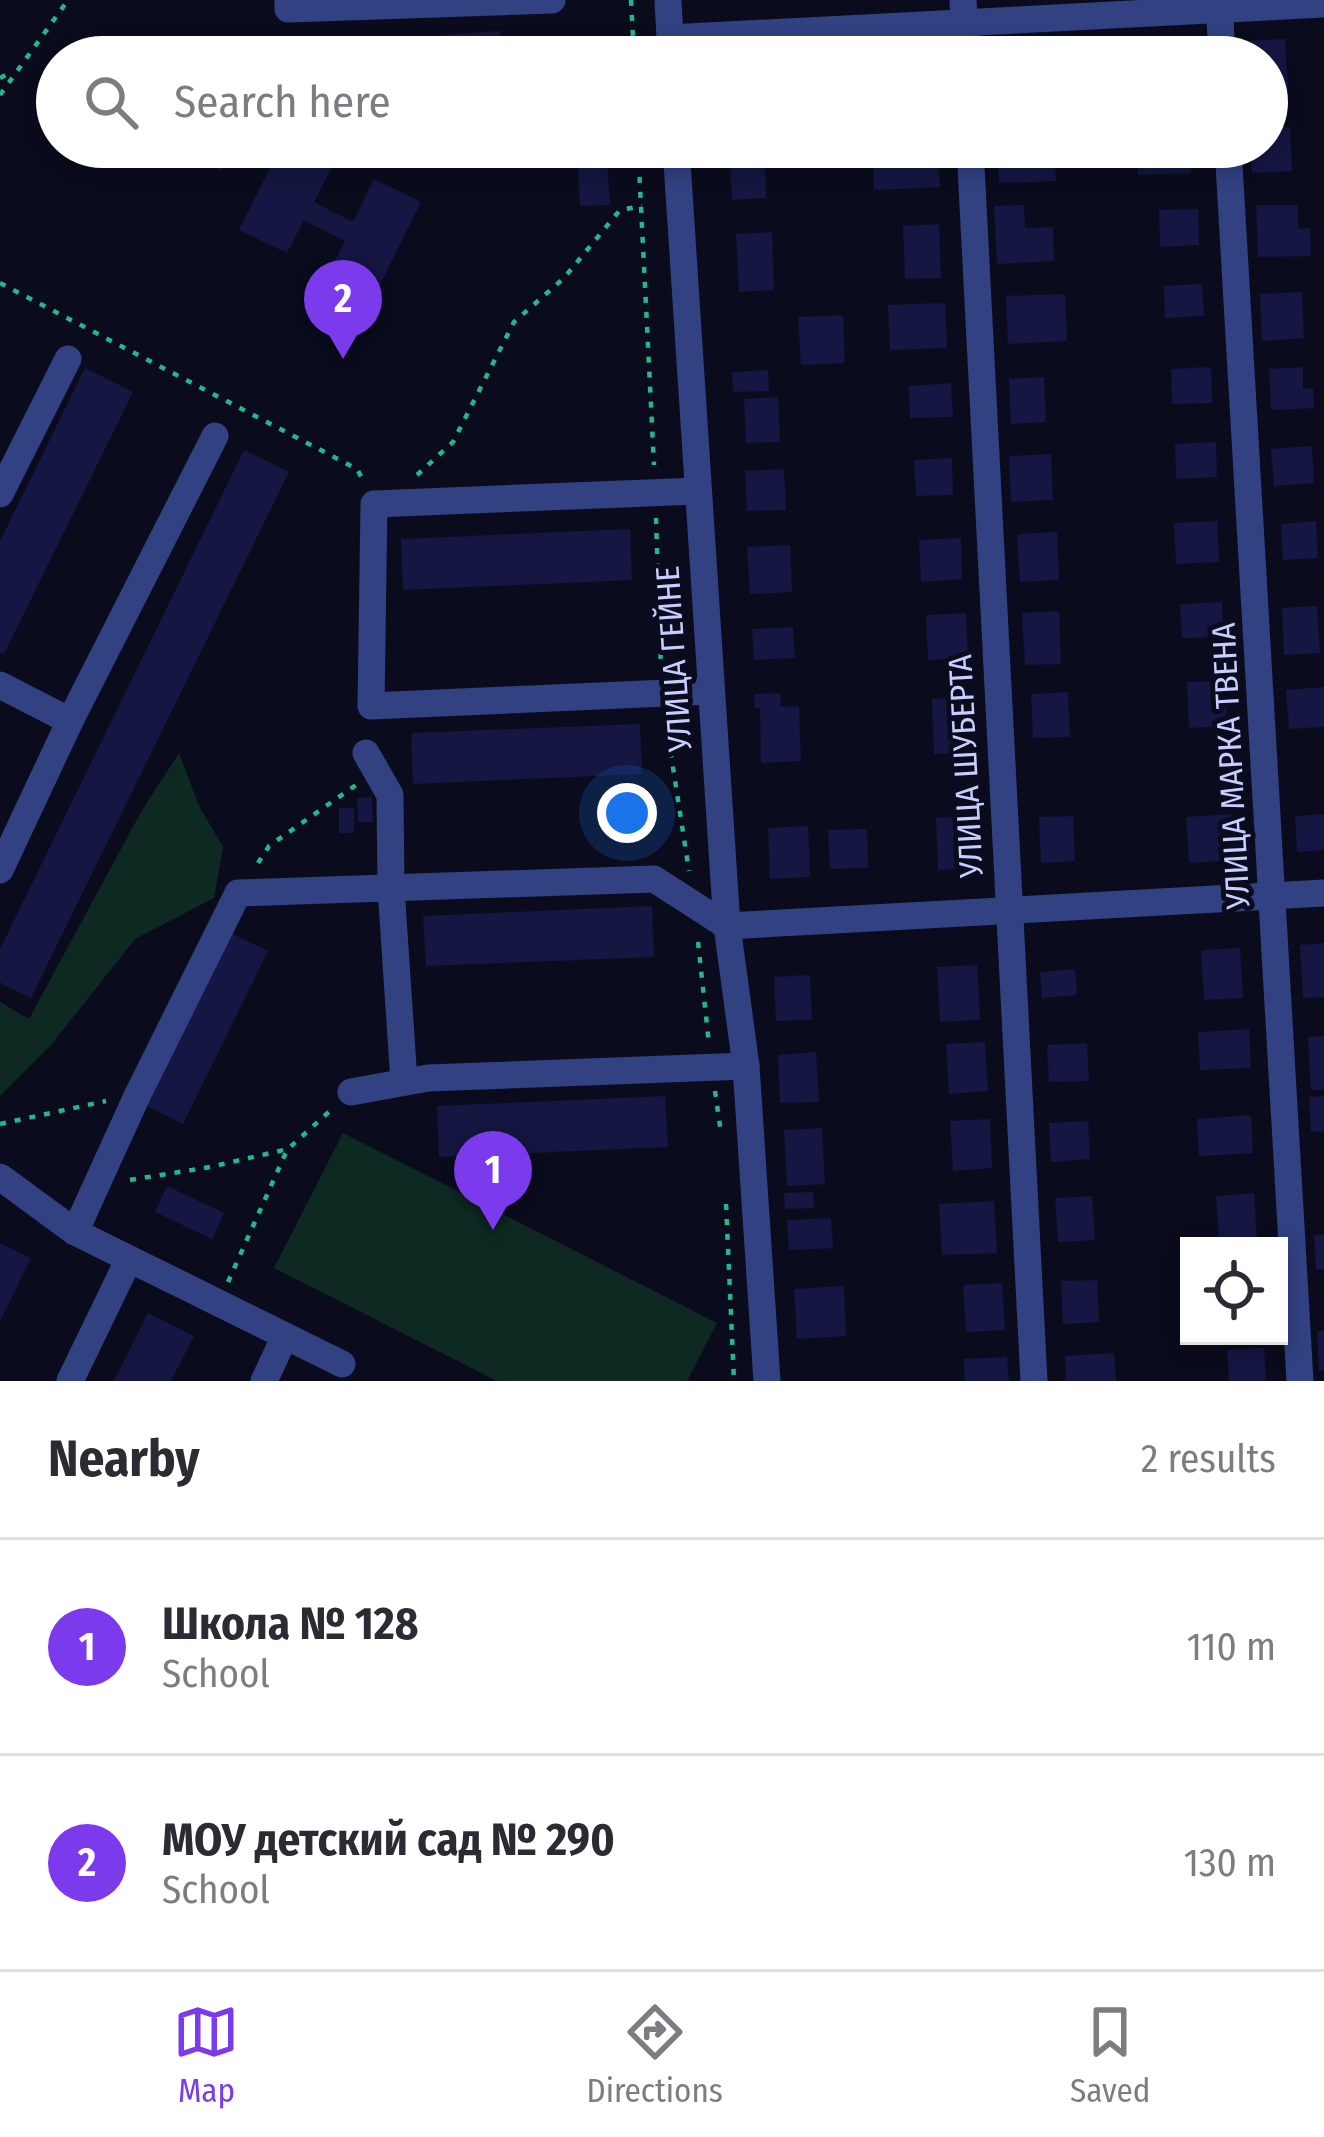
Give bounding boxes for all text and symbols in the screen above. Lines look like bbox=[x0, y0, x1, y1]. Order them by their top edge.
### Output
search box bbox=[36, 36, 1288, 168]
icon: search bbox=[78, 69, 144, 135]
text: Search here bbox=[174, 75, 391, 129]
pin: 2 bbox=[304, 260, 382, 359]
street label: УЛИЦА ГЕЙНЕ bbox=[648, 565, 701, 754]
street label: УЛИЦА МАРКА ТВЕНА bbox=[1203, 621, 1259, 911]
street label: УЛИЦА ШУБЕРТА bbox=[940, 653, 992, 880]
your location bbox=[597, 783, 657, 843]
pin: 1 bbox=[454, 1131, 532, 1230]
map controls bbox=[1180, 1237, 1288, 1345]
button: locate bbox=[1180, 1237, 1288, 1345]
text: Nearby bbox=[48, 1428, 200, 1490]
text: 2 results bbox=[1141, 1436, 1276, 1482]
text: Школа № 128 bbox=[162, 1597, 418, 1651]
text: 1 bbox=[79, 1624, 95, 1670]
text: 110 m bbox=[1187, 1624, 1276, 1670]
text: School bbox=[162, 1651, 270, 1697]
text: МОУ детский сад № 290 bbox=[162, 1813, 615, 1867]
text: 2 bbox=[78, 1840, 96, 1886]
text: 130 m bbox=[1184, 1840, 1276, 1886]
text: School bbox=[162, 1867, 270, 1913]
tab: Map bbox=[173, 1999, 239, 2111]
tab: Directions bbox=[586, 1999, 723, 2111]
tab: Saved bbox=[1070, 1999, 1150, 2111]

